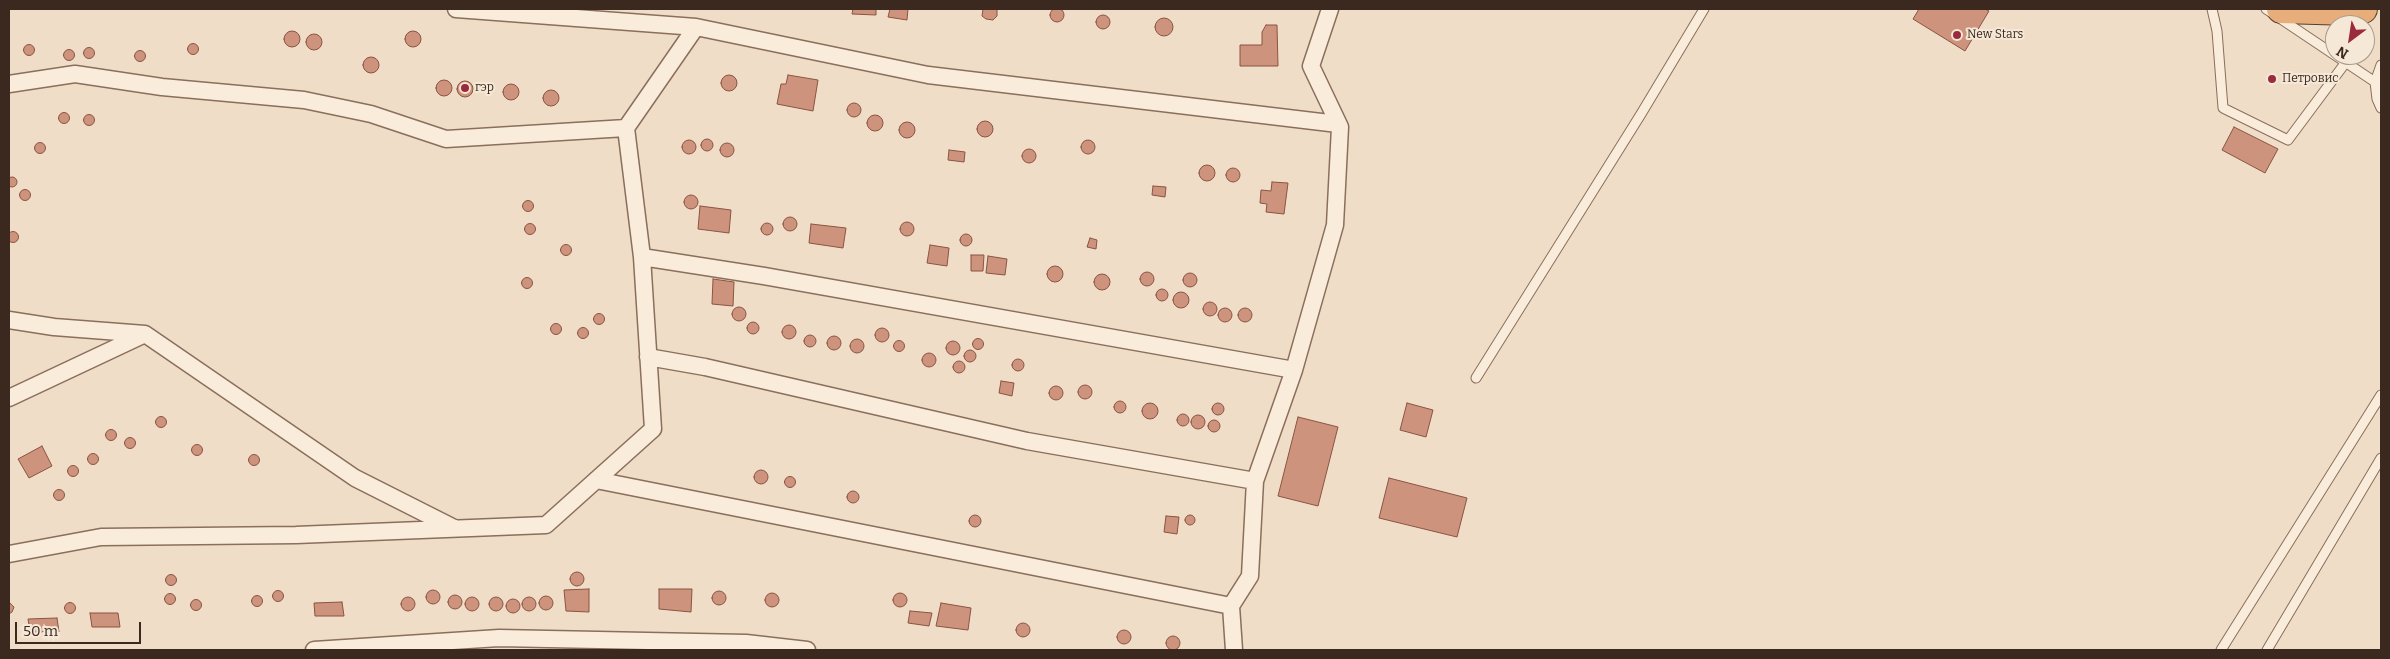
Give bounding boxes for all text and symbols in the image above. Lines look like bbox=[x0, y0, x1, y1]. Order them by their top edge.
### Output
north arrow bbox=[2325, 15, 2375, 65]
place label: New Stars bbox=[1967, 28, 2023, 42]
marker: New Stars bbox=[1951, 29, 1963, 41]
text: N bbox=[2334, 42, 2352, 62]
place label: Петровис bbox=[2282, 72, 2338, 86]
marker: Петровис bbox=[2266, 73, 2278, 85]
place label: гэр bbox=[475, 81, 494, 95]
marker: гэр bbox=[459, 82, 471, 94]
scale bar bbox=[18, 612, 144, 644]
text: 50 m bbox=[23, 622, 58, 640]

